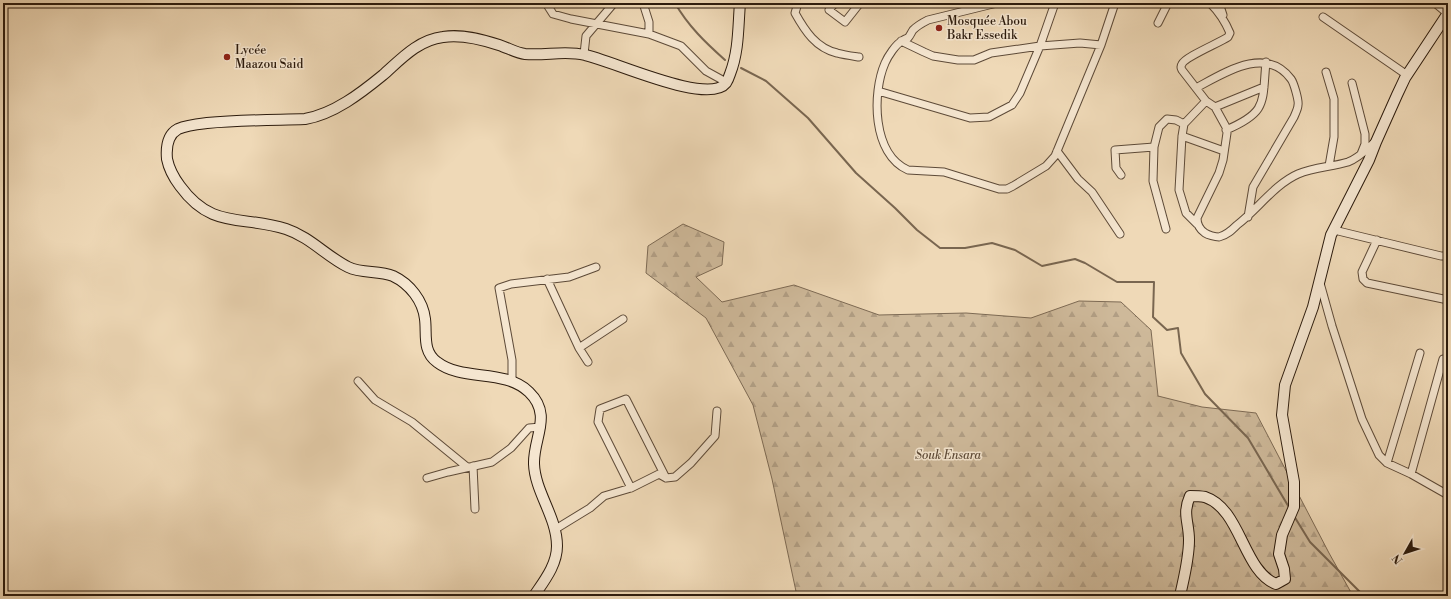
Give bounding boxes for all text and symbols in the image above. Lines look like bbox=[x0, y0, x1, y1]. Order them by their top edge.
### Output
place label: Mosquée Abou Bakr Essedik bbox=[946, 14, 1027, 43]
marker: Mosquée Abou Bakr Essedik bbox=[934, 23, 944, 33]
place label: Lycée Maazou Said bbox=[235, 43, 303, 72]
marker: Lycée Maazou Said bbox=[222, 52, 232, 62]
park label: Souk Ensara bbox=[915, 448, 981, 463]
north arrow bbox=[1385, 533, 1425, 573]
text: N bbox=[1390, 551, 1406, 566]

